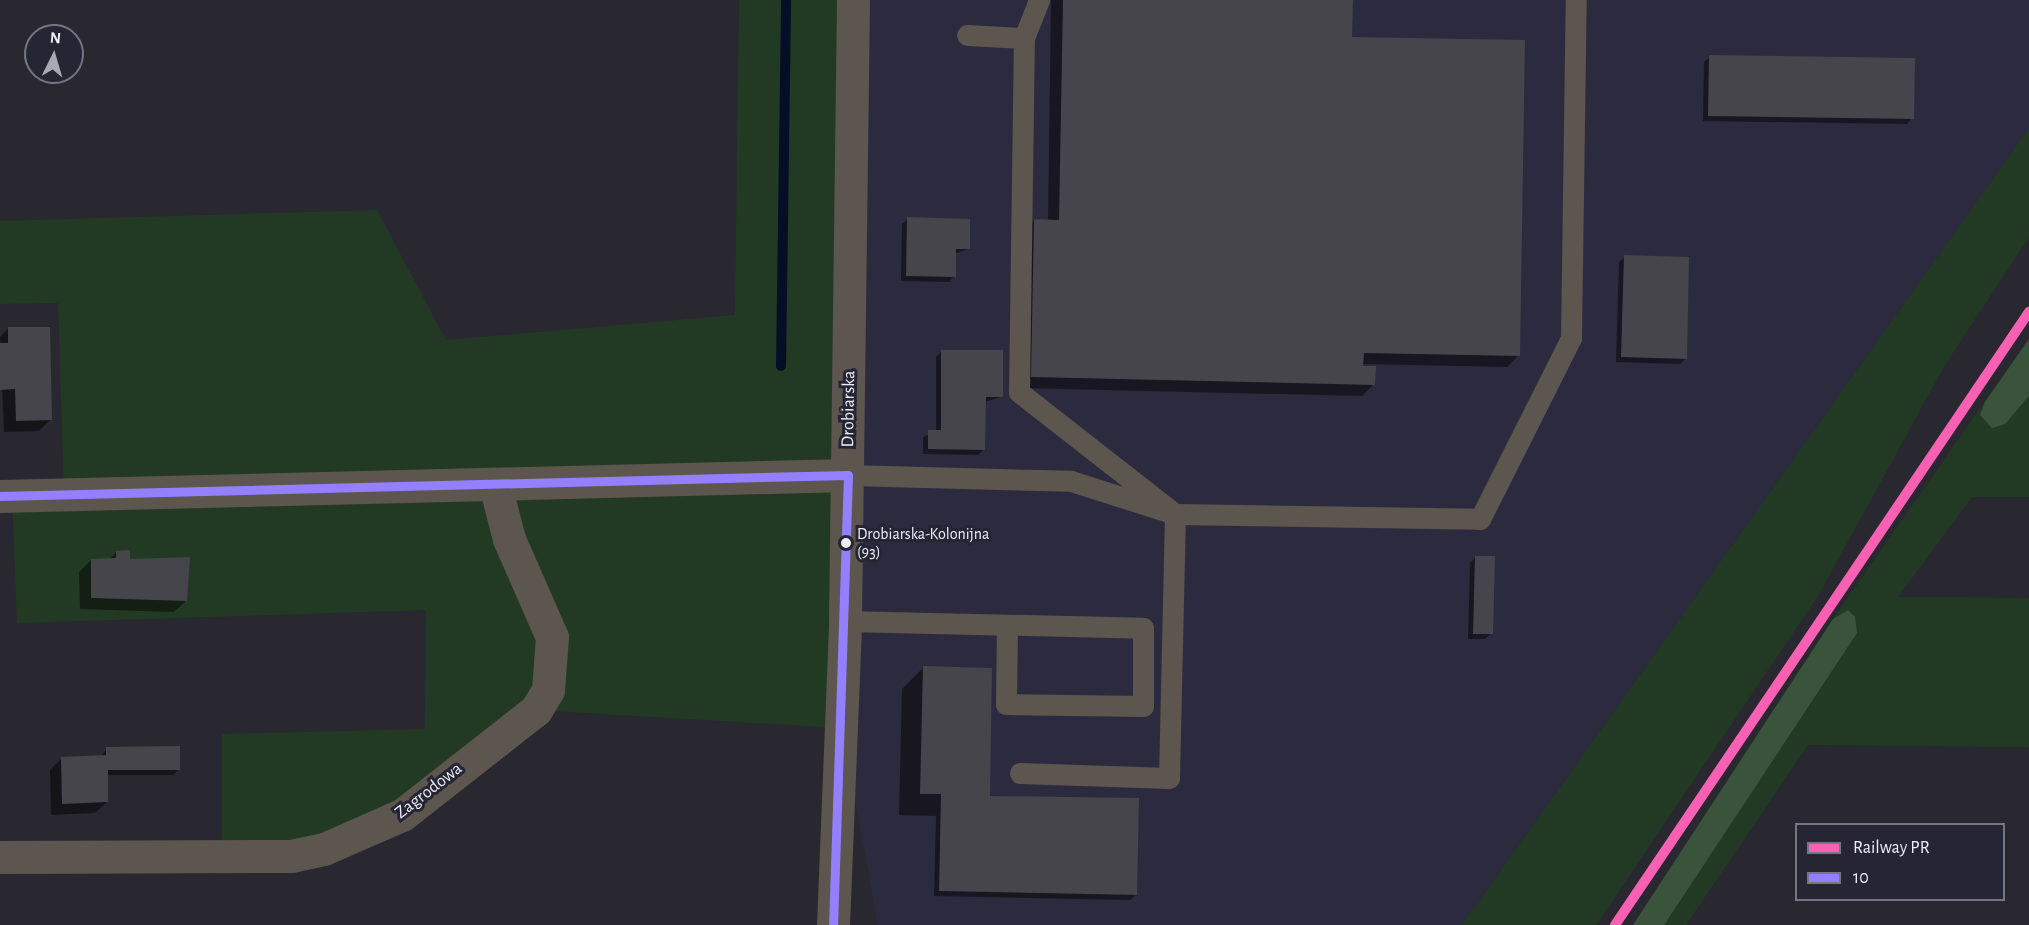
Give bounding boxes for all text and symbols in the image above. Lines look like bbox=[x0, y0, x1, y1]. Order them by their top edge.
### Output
north arrow bbox=[24, 24, 84, 84]
text: N bbox=[49, 30, 62, 47]
street label: Drobiarska bbox=[838, 370, 860, 448]
place label: Drobiarska-Kolonijna (93) bbox=[857, 524, 989, 562]
marker: Drobiarska-Kolonijna (93) bbox=[840, 537, 852, 549]
street label: Zagrodowa bbox=[391, 758, 467, 824]
legend bbox=[1795, 823, 2005, 901]
text: Railway PR bbox=[1853, 839, 1930, 857]
text: 10 bbox=[1853, 869, 1869, 887]

